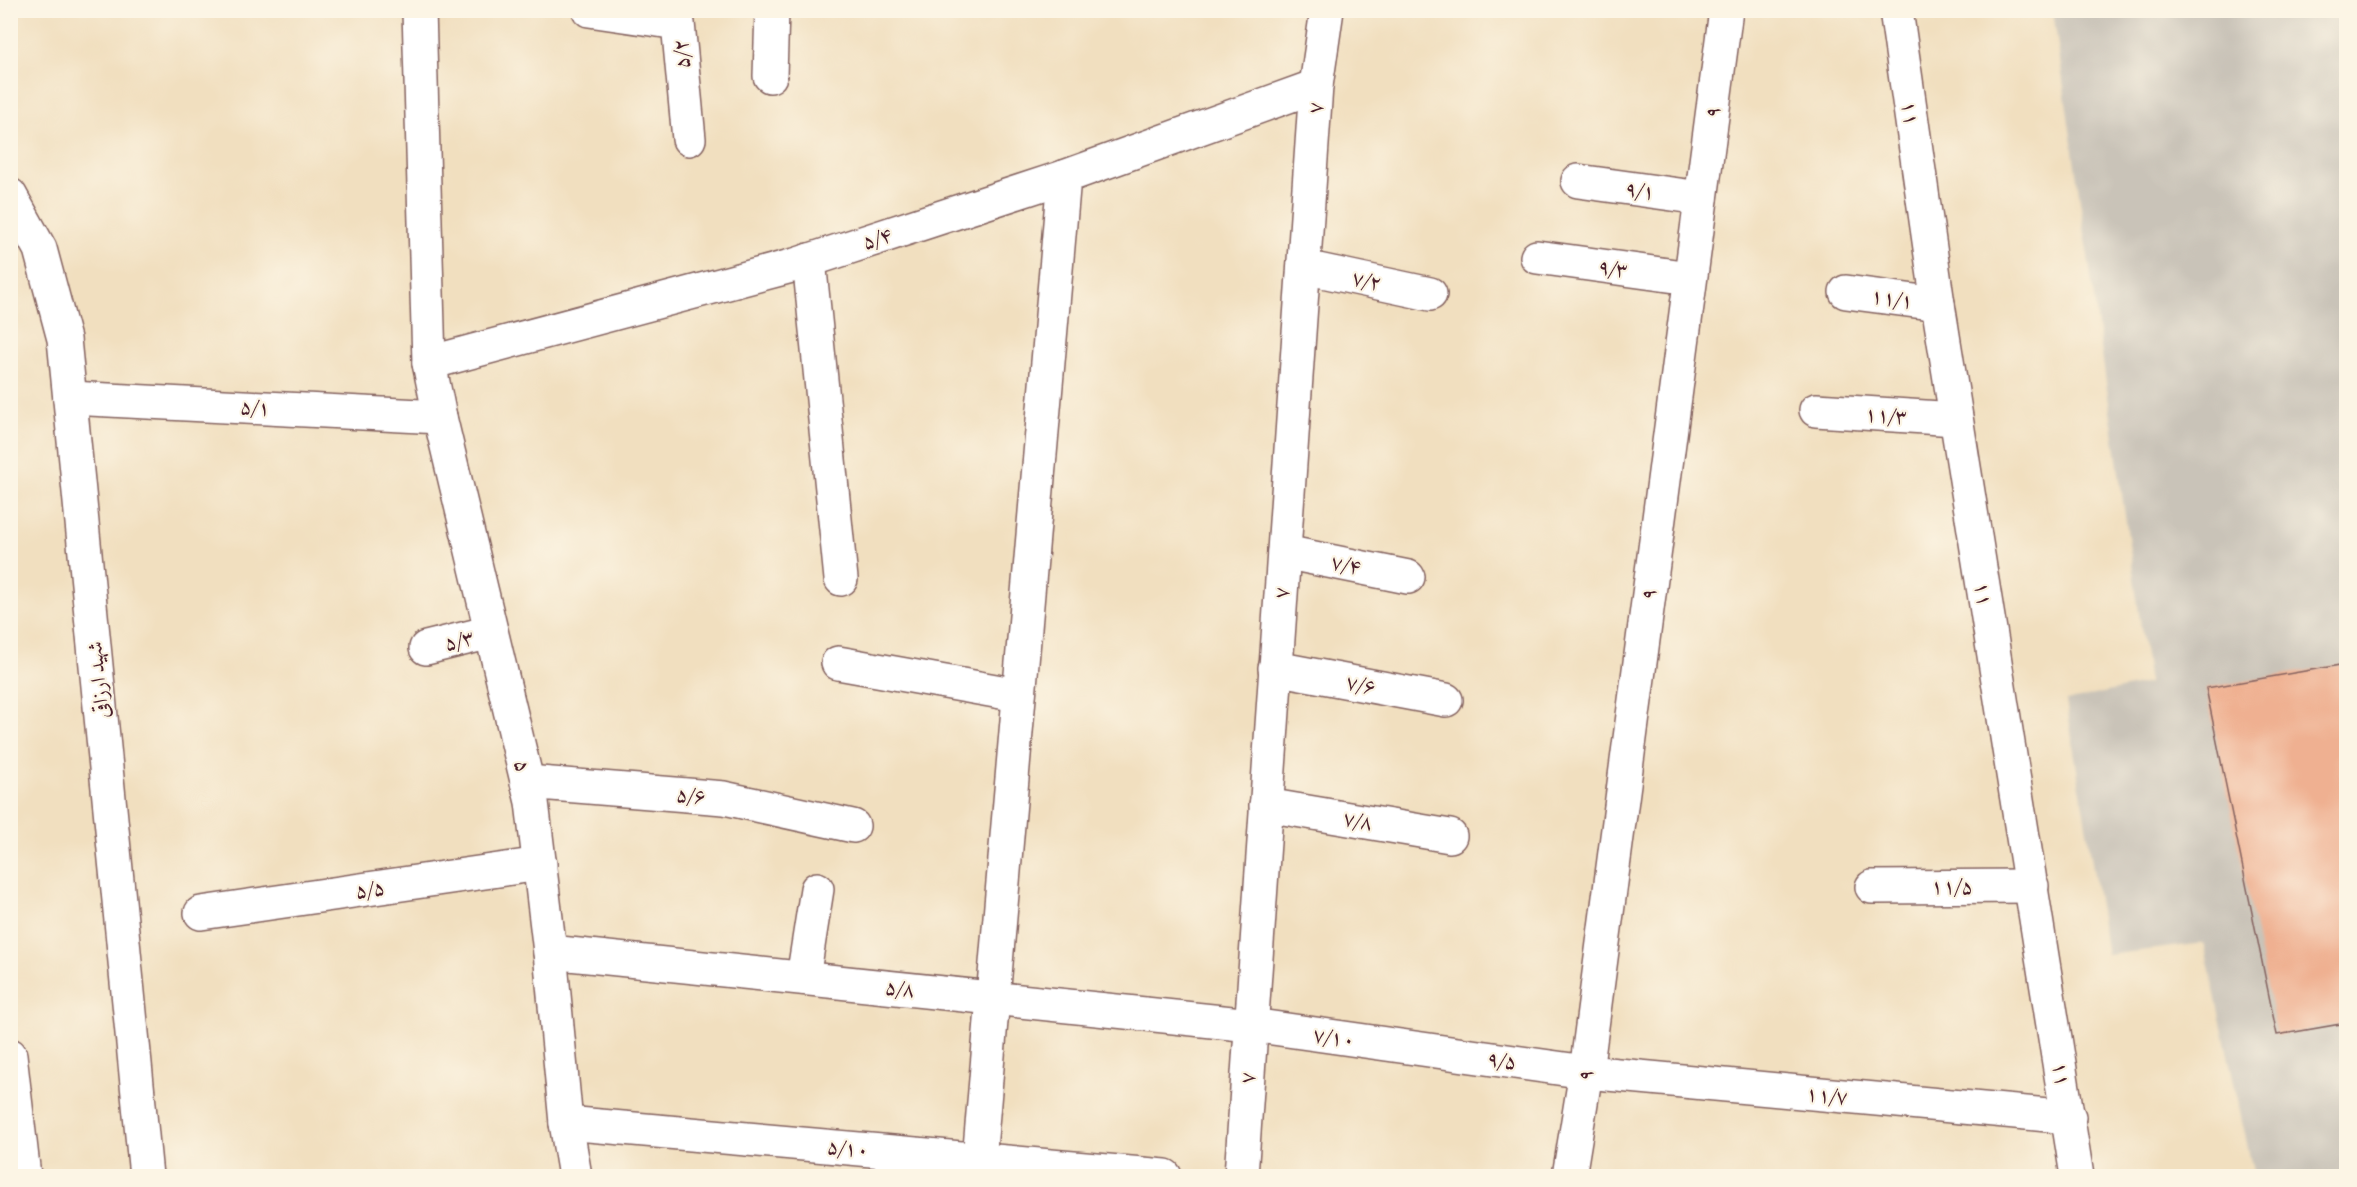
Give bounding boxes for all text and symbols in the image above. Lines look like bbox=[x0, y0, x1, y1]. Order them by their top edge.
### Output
street label: ۵/۲ bbox=[667, 38, 695, 70]
street label: ۱۱ bbox=[1896, 99, 1926, 127]
street label: ۷ bbox=[1302, 101, 1328, 115]
street label: ۹ bbox=[1698, 104, 1726, 120]
street label: ۹/۱ bbox=[1623, 175, 1657, 205]
street label: ۵/۴ bbox=[859, 221, 895, 255]
street label: ۹/۳ bbox=[1596, 253, 1630, 283]
street label: ۷/۲ bbox=[1350, 264, 1384, 296]
street label: ۱۱/۱ bbox=[1869, 282, 1915, 314]
street label: ۵/۱ bbox=[239, 393, 271, 421]
street label: ۱۱/۳ bbox=[1864, 401, 1908, 429]
street label: ۷/۴ bbox=[1329, 548, 1363, 580]
street label: ۱۱ bbox=[1969, 580, 1999, 608]
street label: ۷ bbox=[1268, 586, 1294, 600]
street label: ۹ bbox=[1634, 586, 1662, 602]
street label: ۵/۳ bbox=[441, 624, 477, 656]
street label: شهید ارزاقی bbox=[81, 640, 116, 720]
street label: ۷/۶ bbox=[1344, 668, 1378, 700]
street label: ۵ bbox=[509, 757, 537, 775]
street label: ۵/۶ bbox=[675, 781, 707, 809]
street label: ۷/۸ bbox=[1341, 805, 1375, 835]
street label: ۱۱/۵ bbox=[1931, 873, 1973, 899]
street label: ۵/۵ bbox=[353, 874, 387, 904]
street label: ۵/۸ bbox=[884, 973, 916, 1003]
street label: ۷/۱۰ bbox=[1311, 1021, 1357, 1053]
street label: ۹/۵ bbox=[1485, 1045, 1519, 1075]
street label: ۱۱ bbox=[2047, 1060, 2077, 1088]
street label: ۹ bbox=[1571, 1067, 1599, 1083]
street label: ۷ bbox=[1234, 1071, 1260, 1085]
street label: ۱۱/۷ bbox=[1805, 1080, 1849, 1110]
street label: ۵/۱۰ bbox=[826, 1133, 870, 1163]

